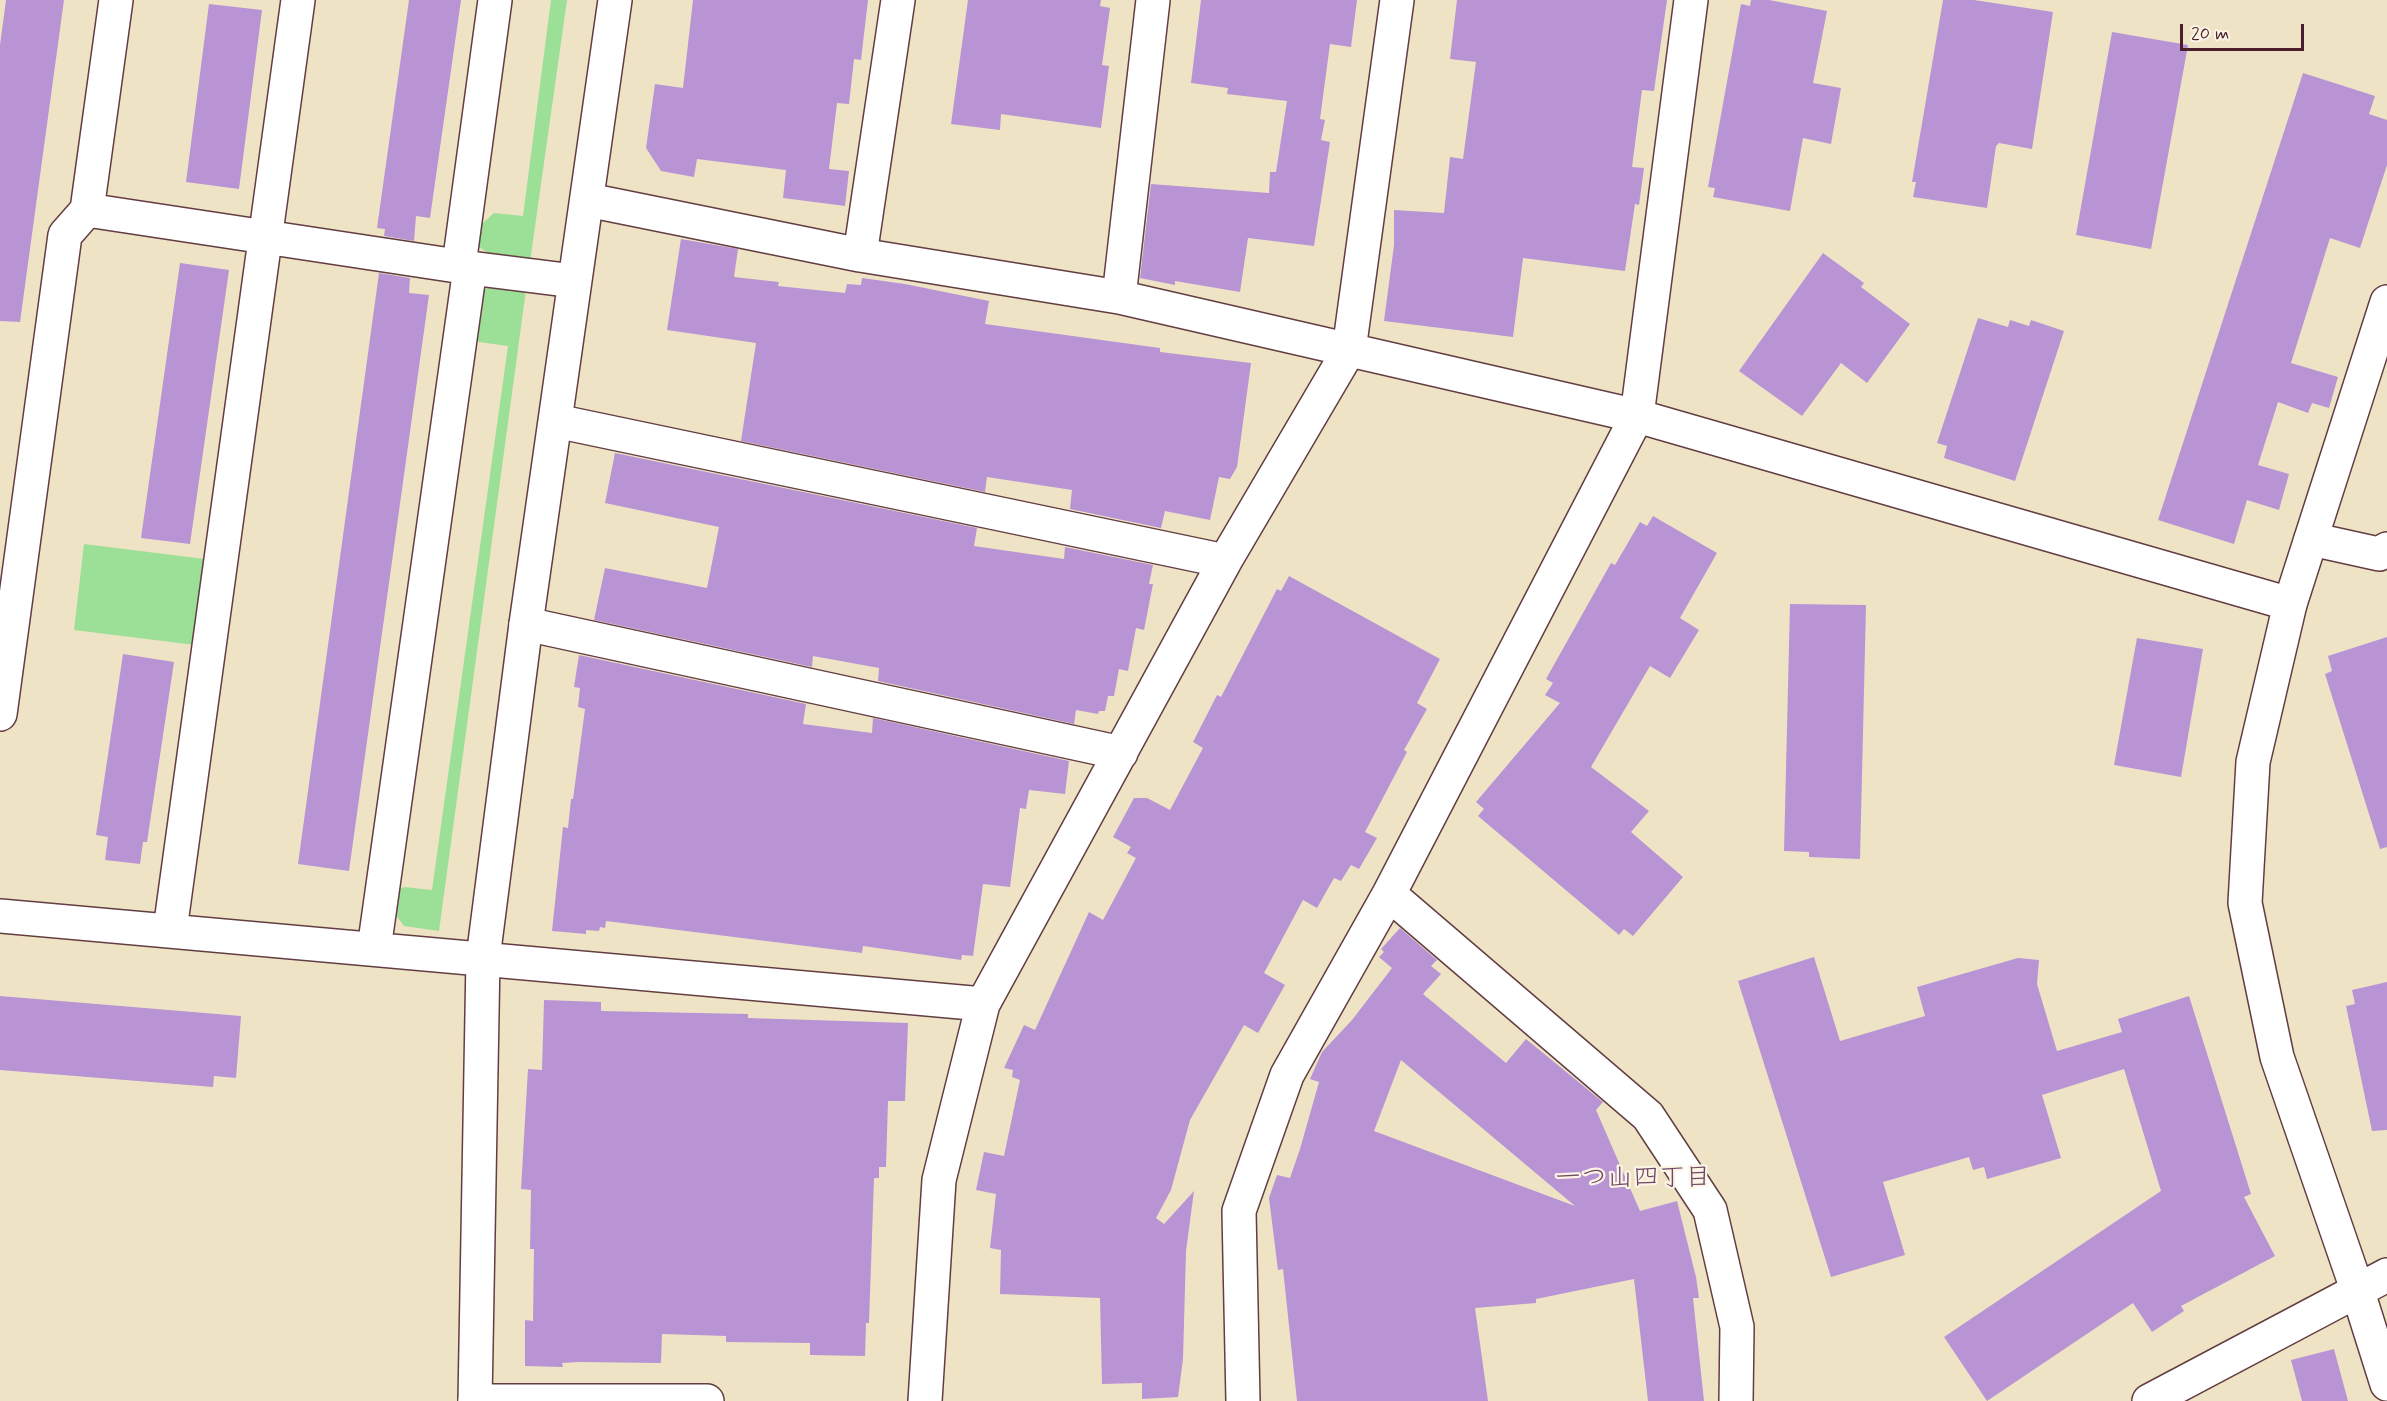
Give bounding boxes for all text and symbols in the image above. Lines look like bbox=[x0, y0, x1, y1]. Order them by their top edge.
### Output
scale bar bbox=[2183, 12, 2308, 50]
text: 20 m bbox=[2191, 22, 2229, 46]
district label: 一つ山四丁目 bbox=[1555, 1164, 1711, 1196]

